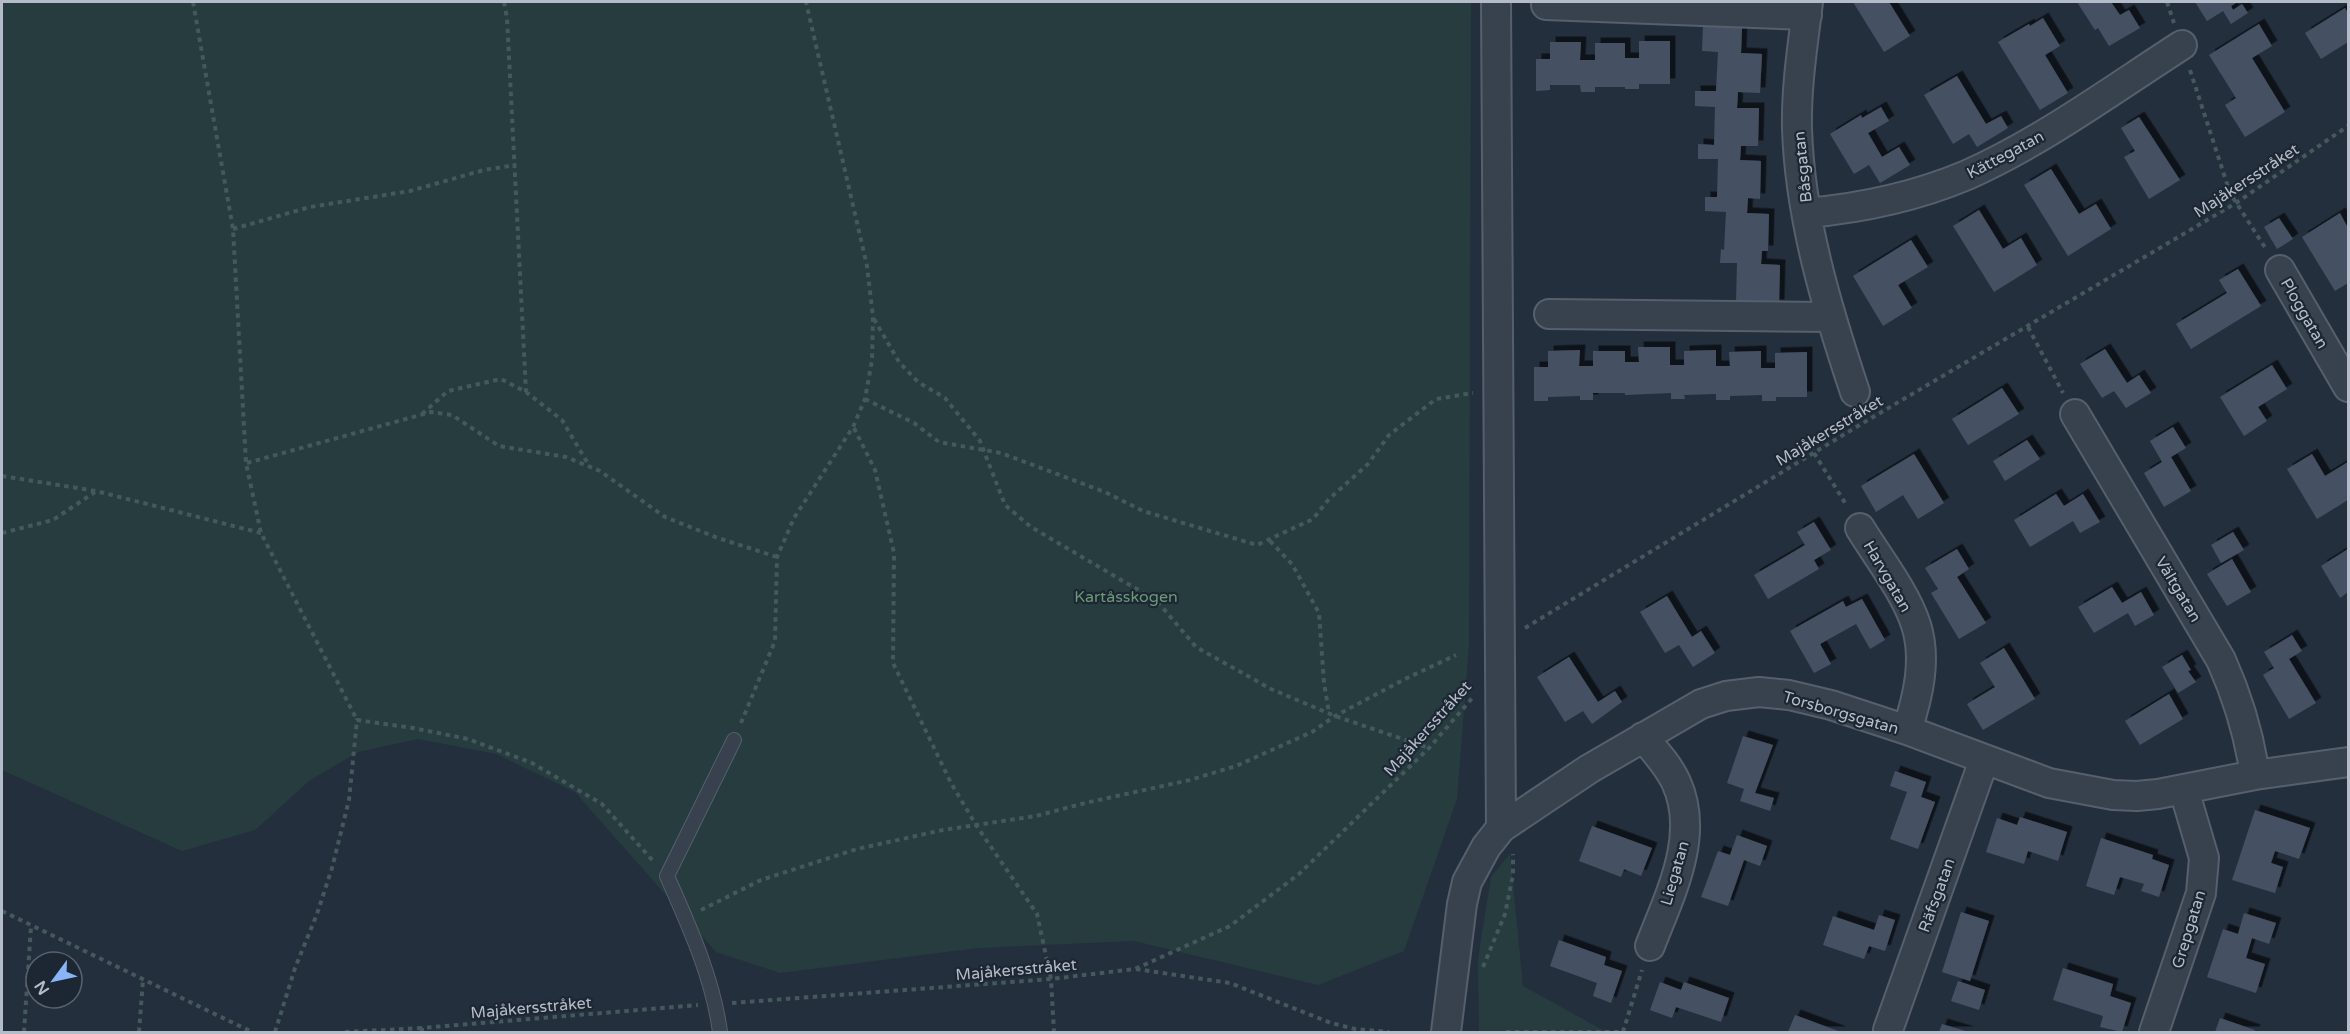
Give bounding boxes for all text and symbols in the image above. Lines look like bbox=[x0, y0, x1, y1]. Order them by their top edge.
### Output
street label: Kättegatan bbox=[1963, 126, 2047, 184]
street label: Båsgatan bbox=[1789, 130, 1817, 204]
street label: Majåkersstråket bbox=[2190, 139, 2303, 222]
street label: Ploggatan bbox=[2276, 275, 2332, 352]
street label: Majåkersstråket bbox=[1772, 391, 1887, 471]
street label: Harvgatan bbox=[1859, 537, 1916, 616]
street label: Vältgatan bbox=[2151, 553, 2206, 626]
park label: Kartåsskogen bbox=[1074, 587, 1178, 607]
street label: Majåkersstråket bbox=[1380, 677, 1476, 781]
street label: Torsborgsgatan bbox=[1781, 687, 1901, 739]
street label: Liegatan bbox=[1656, 839, 1694, 908]
street label: Räfsgatan bbox=[1914, 855, 1960, 935]
street label: Grepgatan bbox=[2168, 888, 2210, 971]
north arrow bbox=[24, 950, 84, 1010]
street label: Majåkersstråket bbox=[955, 955, 1078, 985]
text: N bbox=[30, 977, 54, 998]
street label: Majåkersstråket bbox=[470, 993, 593, 1023]

